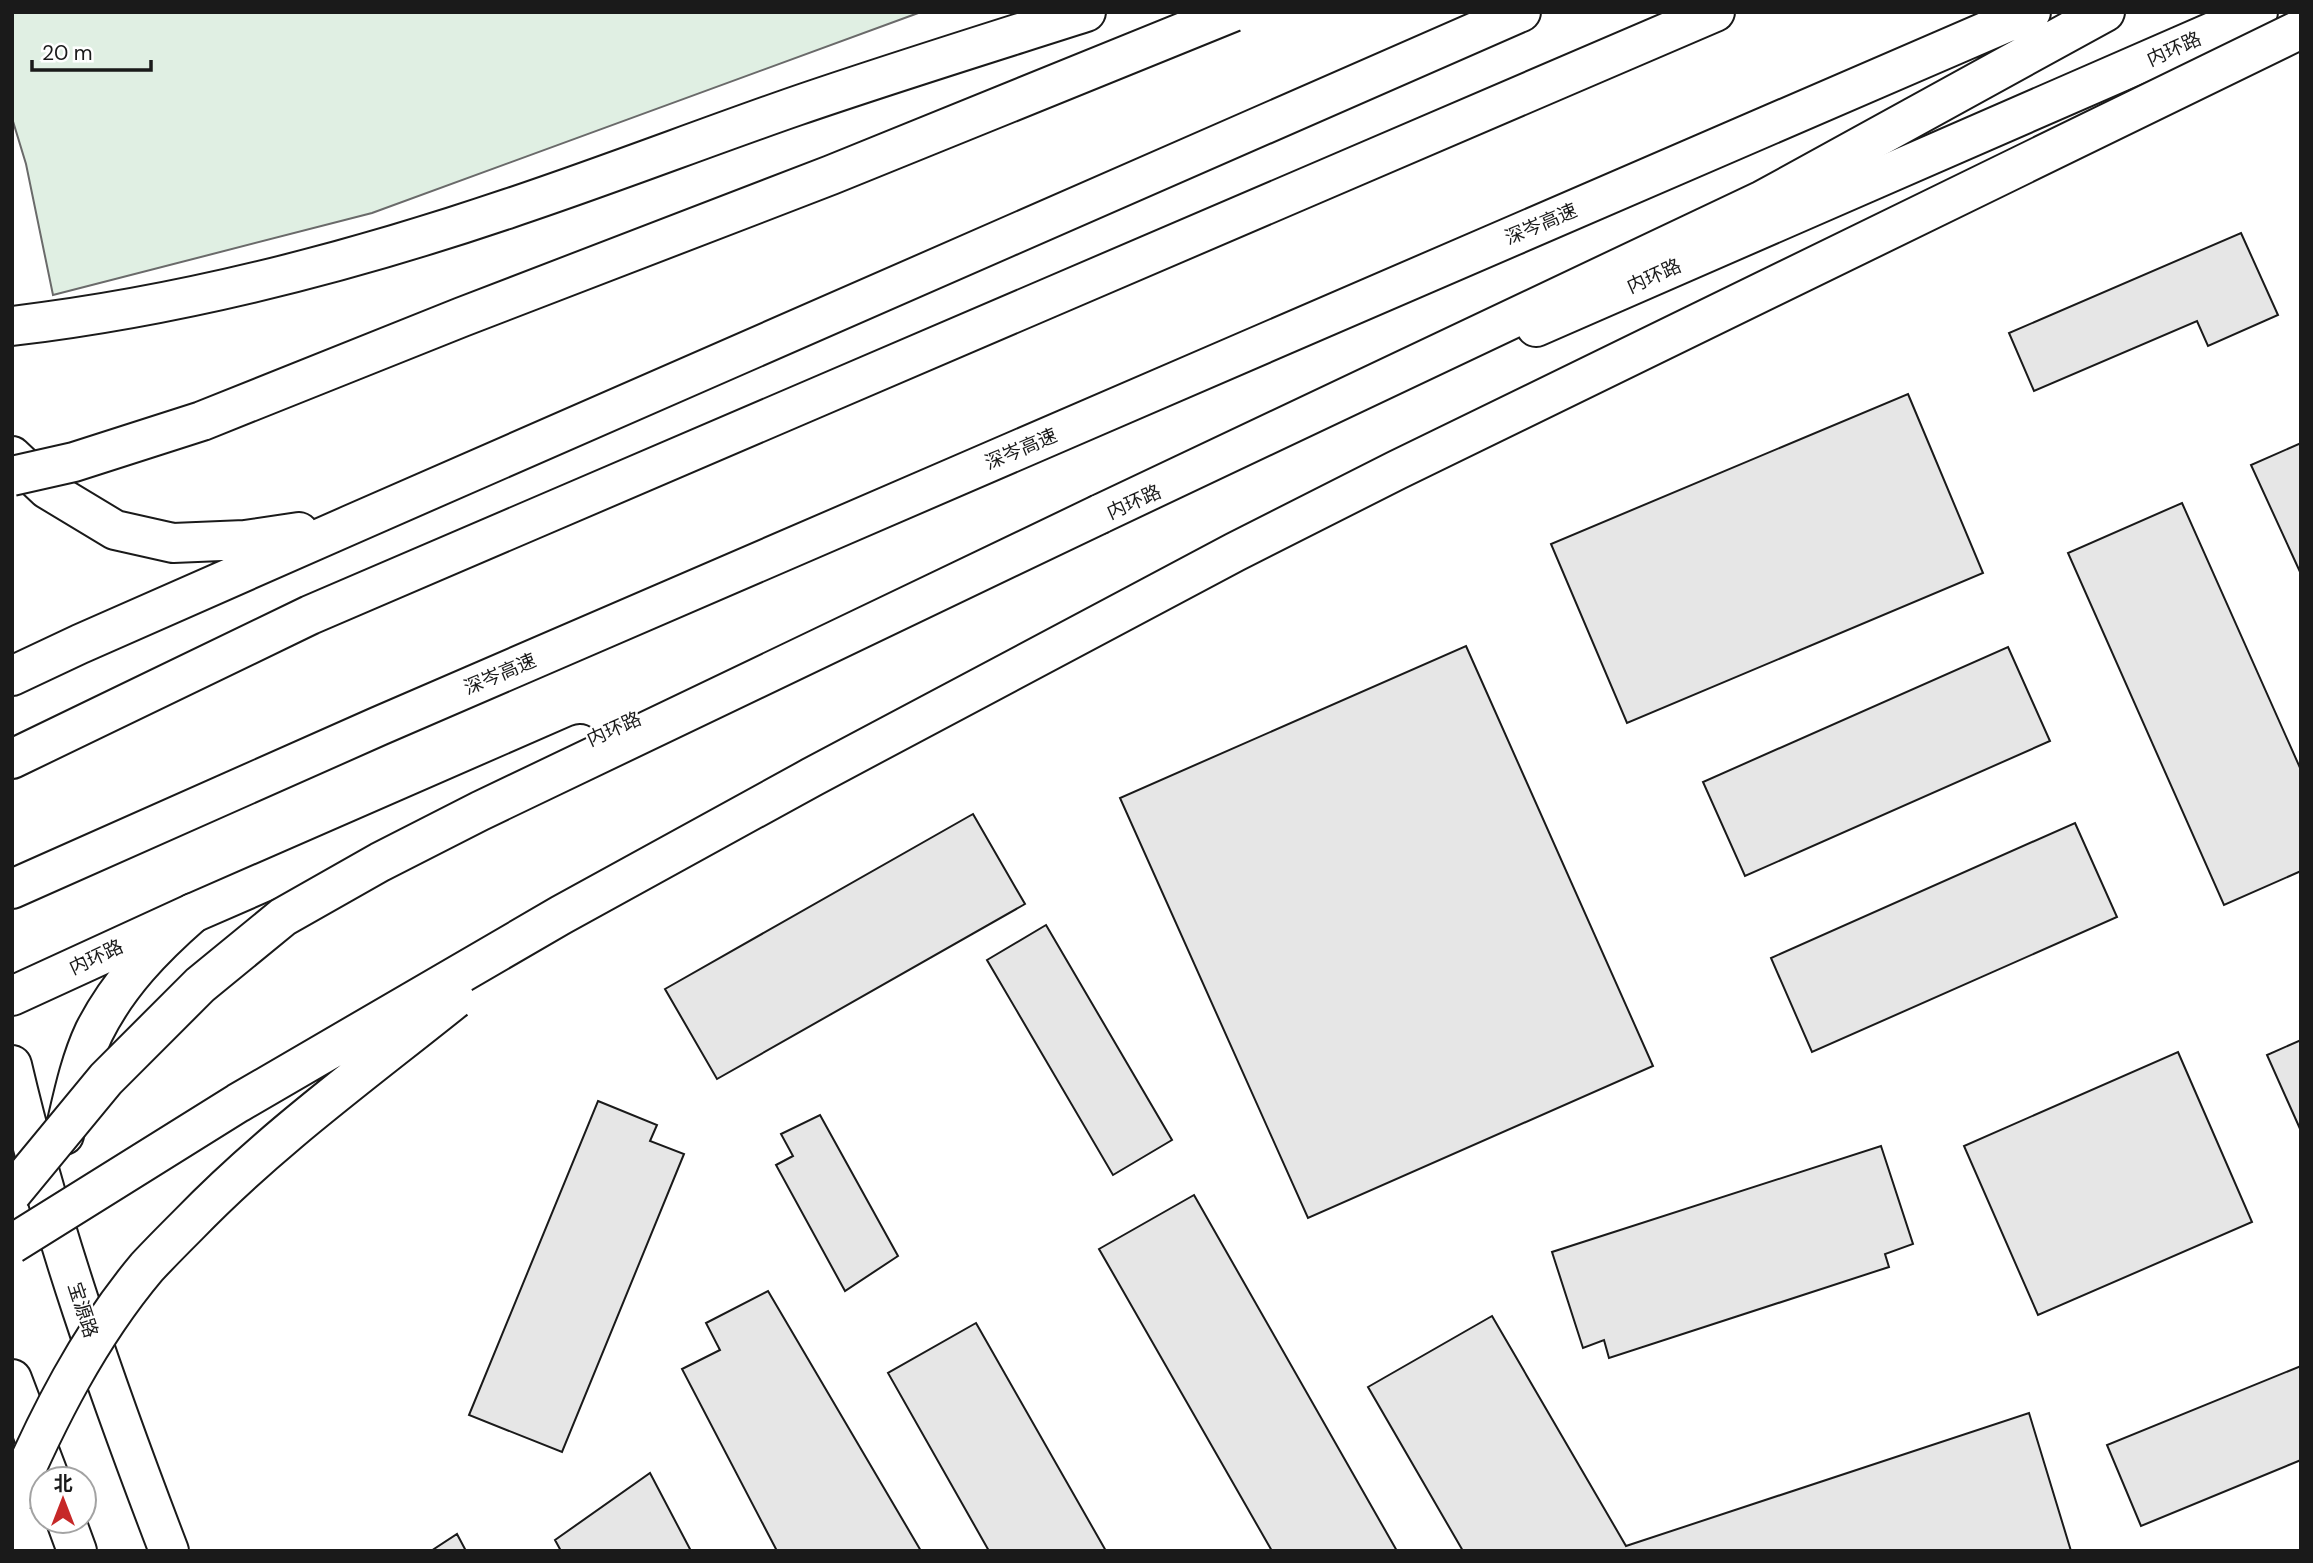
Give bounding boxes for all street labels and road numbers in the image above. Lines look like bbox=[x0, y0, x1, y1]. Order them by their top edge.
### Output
street label: 内环路 bbox=[2143, 26, 2205, 72]
street label: 深岑高速 bbox=[1501, 198, 1581, 250]
street label: 内环路 bbox=[1623, 253, 1685, 299]
street label: 深岑高速 bbox=[981, 423, 1061, 475]
street label: 内环路 bbox=[1103, 479, 1165, 525]
street label: 深岑高速 bbox=[460, 648, 540, 700]
street label: 内环路 bbox=[583, 706, 645, 752]
street label: 内环路 bbox=[65, 934, 127, 980]
street label: 宝源路 bbox=[62, 1279, 104, 1341]

